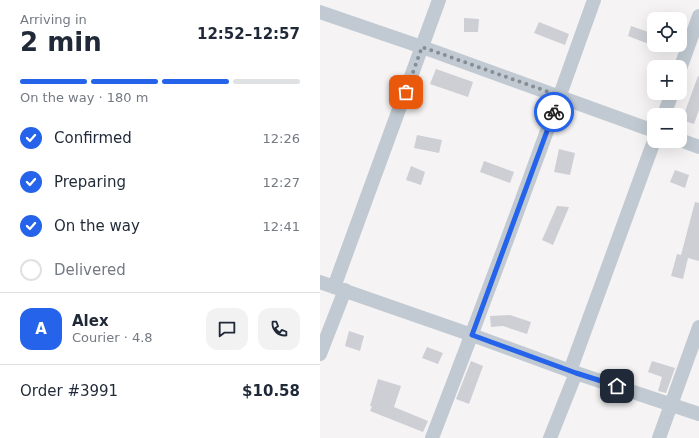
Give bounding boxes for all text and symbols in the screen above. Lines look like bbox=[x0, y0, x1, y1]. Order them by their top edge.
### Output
text: Arriving in bbox=[20, 12, 87, 27]
map controls bbox=[647, 12, 687, 148]
button: locate bbox=[647, 12, 687, 52]
text: 12:52–12:57 bbox=[197, 25, 300, 43]
text: 2 min bbox=[20, 27, 102, 57]
button: + bbox=[647, 60, 687, 100]
pin bbox=[389, 75, 423, 109]
icon: bag bbox=[395, 81, 417, 103]
text: On the way · 180 m bbox=[20, 90, 148, 105]
courier bbox=[534, 92, 574, 132]
icon: bike bbox=[543, 101, 565, 123]
button: − bbox=[647, 108, 687, 148]
icon: check bbox=[20, 127, 42, 149]
text: Confirmed bbox=[54, 129, 132, 147]
text: 12:26 bbox=[263, 131, 300, 146]
icon: check bbox=[20, 171, 42, 193]
text: Preparing bbox=[54, 173, 126, 191]
text: 12:27 bbox=[263, 175, 300, 190]
icon: check bbox=[20, 215, 42, 237]
text: On the way bbox=[54, 217, 140, 235]
text: 12:41 bbox=[263, 219, 300, 234]
text: Delivered bbox=[54, 261, 126, 279]
button: chat bbox=[206, 308, 248, 350]
button: phone bbox=[258, 308, 300, 350]
text: Alex bbox=[72, 312, 109, 330]
text: A bbox=[35, 320, 47, 338]
text: Courier · 4.8 bbox=[72, 330, 153, 345]
pin bbox=[600, 369, 634, 403]
icon: home bbox=[606, 375, 628, 397]
text: Order #3991 bbox=[20, 382, 118, 400]
text: $10.58 bbox=[242, 382, 300, 400]

